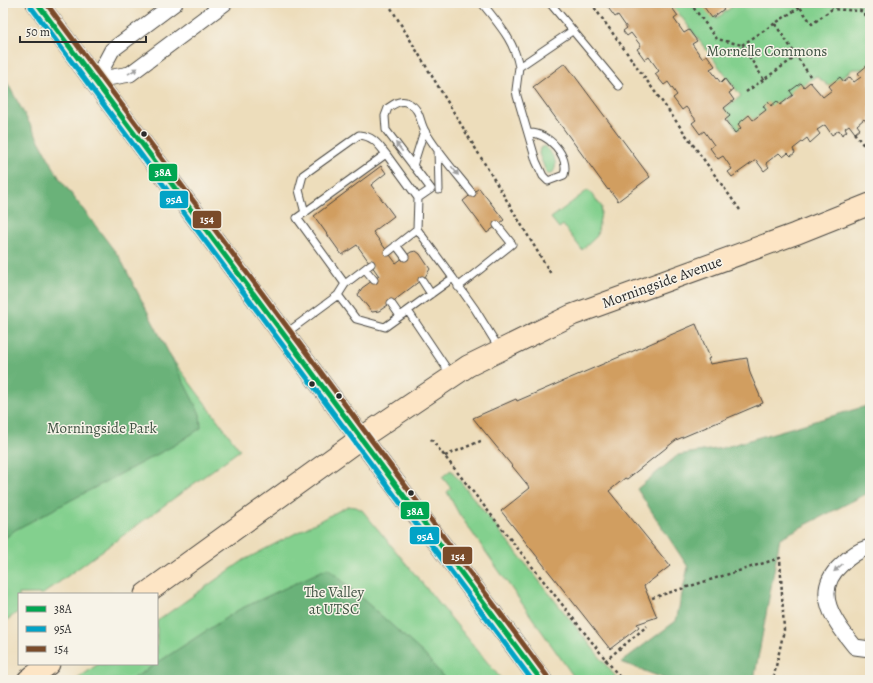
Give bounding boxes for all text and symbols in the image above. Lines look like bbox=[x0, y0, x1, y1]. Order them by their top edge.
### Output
scale bar bbox=[20, 18, 146, 44]
text: 50 m bbox=[26, 24, 50, 40]
park label: Mornelle Commons bbox=[707, 41, 827, 61]
one-way arrow bbox=[127, 67, 139, 74]
unlabelled marker bbox=[139, 129, 149, 139]
one-way arrow bbox=[395, 141, 403, 152]
line badge: 38A bbox=[148, 163, 178, 182]
text: 38A bbox=[155, 165, 172, 180]
one-way arrow bbox=[451, 165, 459, 176]
line badge: 95A bbox=[159, 190, 189, 209]
text: 95A bbox=[166, 192, 182, 207]
line badge: 154 bbox=[192, 210, 222, 229]
text: 154 bbox=[200, 212, 214, 227]
street label: Morningside Avenue bbox=[599, 251, 725, 313]
unlabelled marker bbox=[307, 379, 317, 389]
unlabelled marker bbox=[334, 391, 344, 401]
park label: Morningside Park bbox=[47, 418, 158, 438]
unlabelled marker bbox=[406, 488, 416, 498]
line badge: 38A bbox=[400, 501, 430, 520]
text: 38A bbox=[407, 504, 424, 519]
line badge: 95A bbox=[409, 526, 440, 545]
text: 95A bbox=[417, 529, 433, 544]
line badge: 154 bbox=[442, 546, 473, 565]
text: 154 bbox=[451, 549, 465, 564]
one-way arrow bbox=[833, 563, 842, 572]
park label: The Valley at UTSC bbox=[304, 582, 364, 619]
legend bbox=[18, 593, 158, 665]
text: 38A bbox=[54, 601, 73, 617]
text: 95A bbox=[54, 621, 73, 637]
text: 154 bbox=[54, 641, 69, 657]

